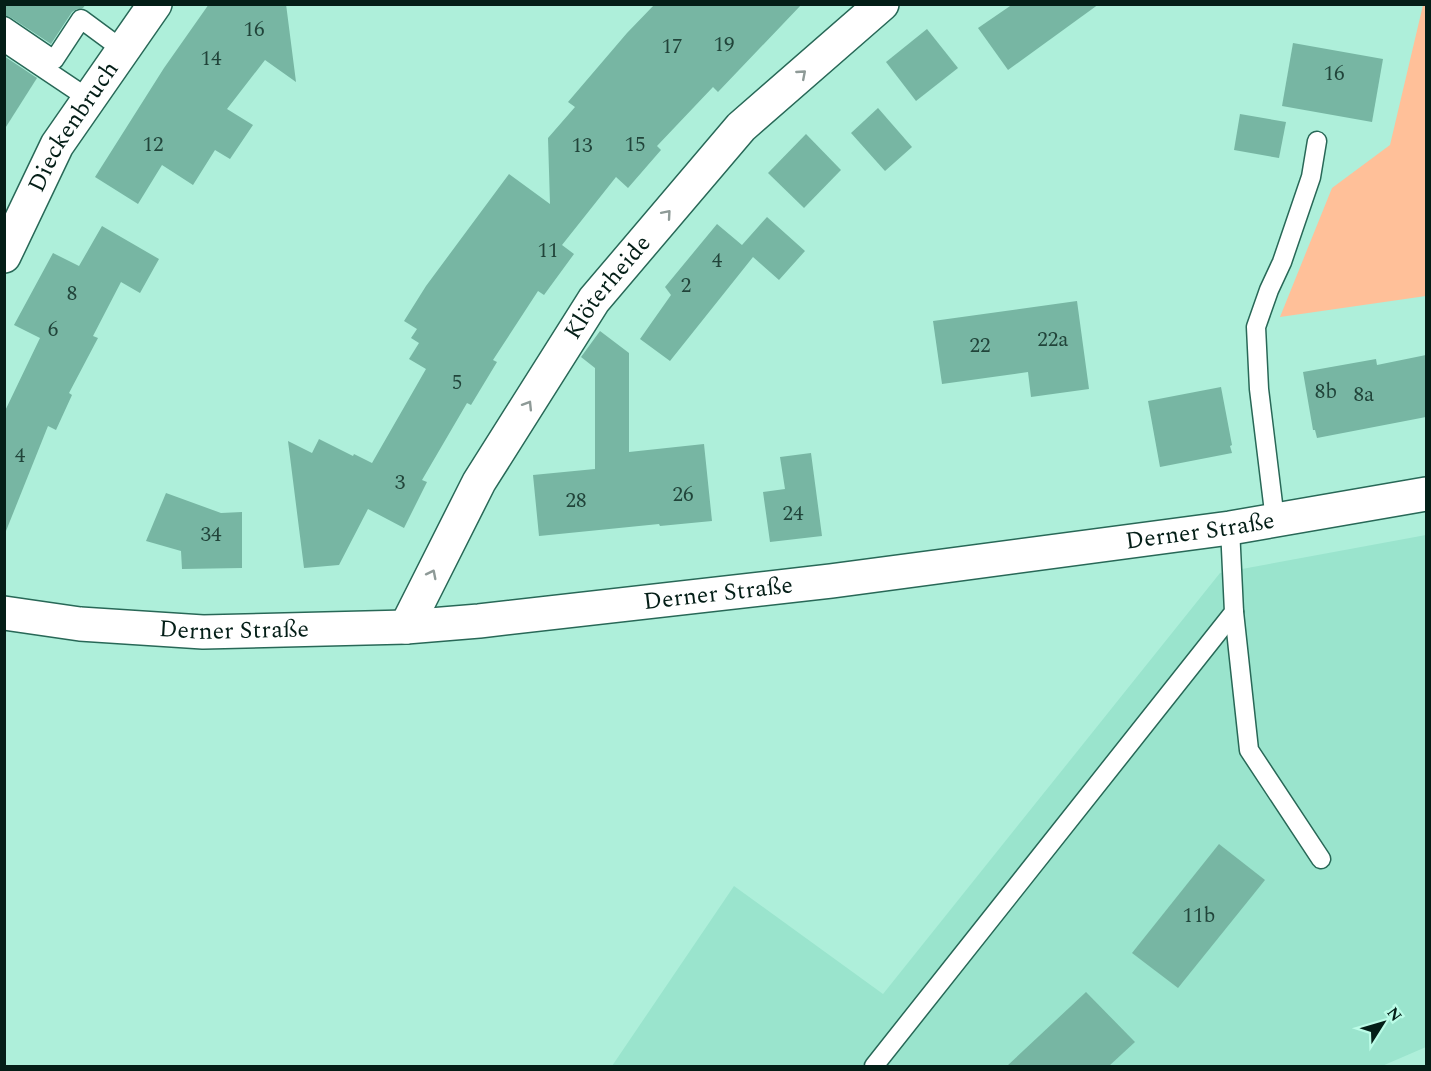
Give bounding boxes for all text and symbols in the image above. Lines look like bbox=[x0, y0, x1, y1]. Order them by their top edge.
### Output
house number: 16 bbox=[244, 14, 265, 46]
house number: 19 bbox=[714, 29, 735, 61]
house number: 17 bbox=[662, 31, 683, 63]
house number: 14 bbox=[201, 43, 222, 75]
street label: Dieckenbruch bbox=[19, 54, 128, 199]
house number: 16 bbox=[1324, 58, 1345, 90]
one-way arrow bbox=[795, 70, 806, 81]
house number: 12 bbox=[143, 129, 164, 161]
house number: 15 bbox=[625, 129, 646, 161]
house number: 13 bbox=[572, 130, 593, 162]
one-way arrow bbox=[660, 210, 671, 221]
street label: Klöterheide bbox=[555, 227, 660, 347]
house number: 11 bbox=[538, 235, 559, 267]
house number: 4 bbox=[712, 245, 723, 277]
house number: 2 bbox=[681, 270, 691, 302]
house number: 8 bbox=[67, 278, 77, 310]
house number: 6 bbox=[48, 314, 58, 346]
house number: 22a bbox=[1037, 324, 1069, 356]
house number: 22 bbox=[970, 330, 991, 362]
house number: 5 bbox=[452, 367, 462, 399]
house number: 8b bbox=[1315, 376, 1337, 408]
house number: 8a bbox=[1354, 379, 1375, 411]
one-way arrow bbox=[520, 400, 531, 411]
house number: 4 bbox=[15, 440, 26, 472]
house number: 3 bbox=[395, 467, 406, 499]
house number: 26 bbox=[673, 479, 694, 511]
house number: 28 bbox=[566, 485, 587, 517]
house number: 24 bbox=[783, 498, 804, 530]
street label: Derner Straße bbox=[1123, 503, 1277, 560]
house number: 34 bbox=[201, 519, 222, 551]
street label: Derner Straße bbox=[641, 567, 795, 620]
one-way arrow bbox=[425, 570, 437, 581]
street label: Derner Straße bbox=[158, 611, 309, 650]
house number: 11b bbox=[1183, 900, 1215, 932]
north arrow bbox=[1353, 993, 1413, 1053]
text: N bbox=[1381, 1002, 1408, 1027]

